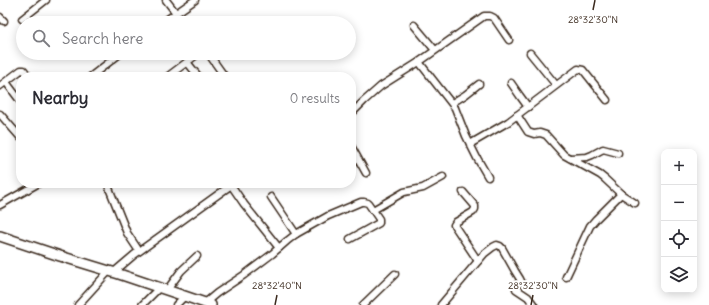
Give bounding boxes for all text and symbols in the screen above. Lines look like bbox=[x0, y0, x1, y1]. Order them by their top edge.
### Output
text: 28°32'30"N bbox=[568, 13, 618, 26]
search box bbox=[16, 16, 356, 60]
icon: search bbox=[30, 27, 52, 49]
text: Search here bbox=[62, 29, 143, 48]
text: Nearby bbox=[32, 87, 88, 109]
text: 0 results bbox=[290, 90, 340, 107]
map controls bbox=[661, 149, 697, 293]
button: + bbox=[661, 149, 697, 185]
button: − bbox=[661, 185, 697, 221]
button: locate bbox=[661, 221, 697, 257]
button: layers bbox=[661, 257, 697, 293]
text: 28°32'40"N bbox=[252, 279, 302, 292]
text: 28°32'30"N bbox=[508, 279, 558, 292]

